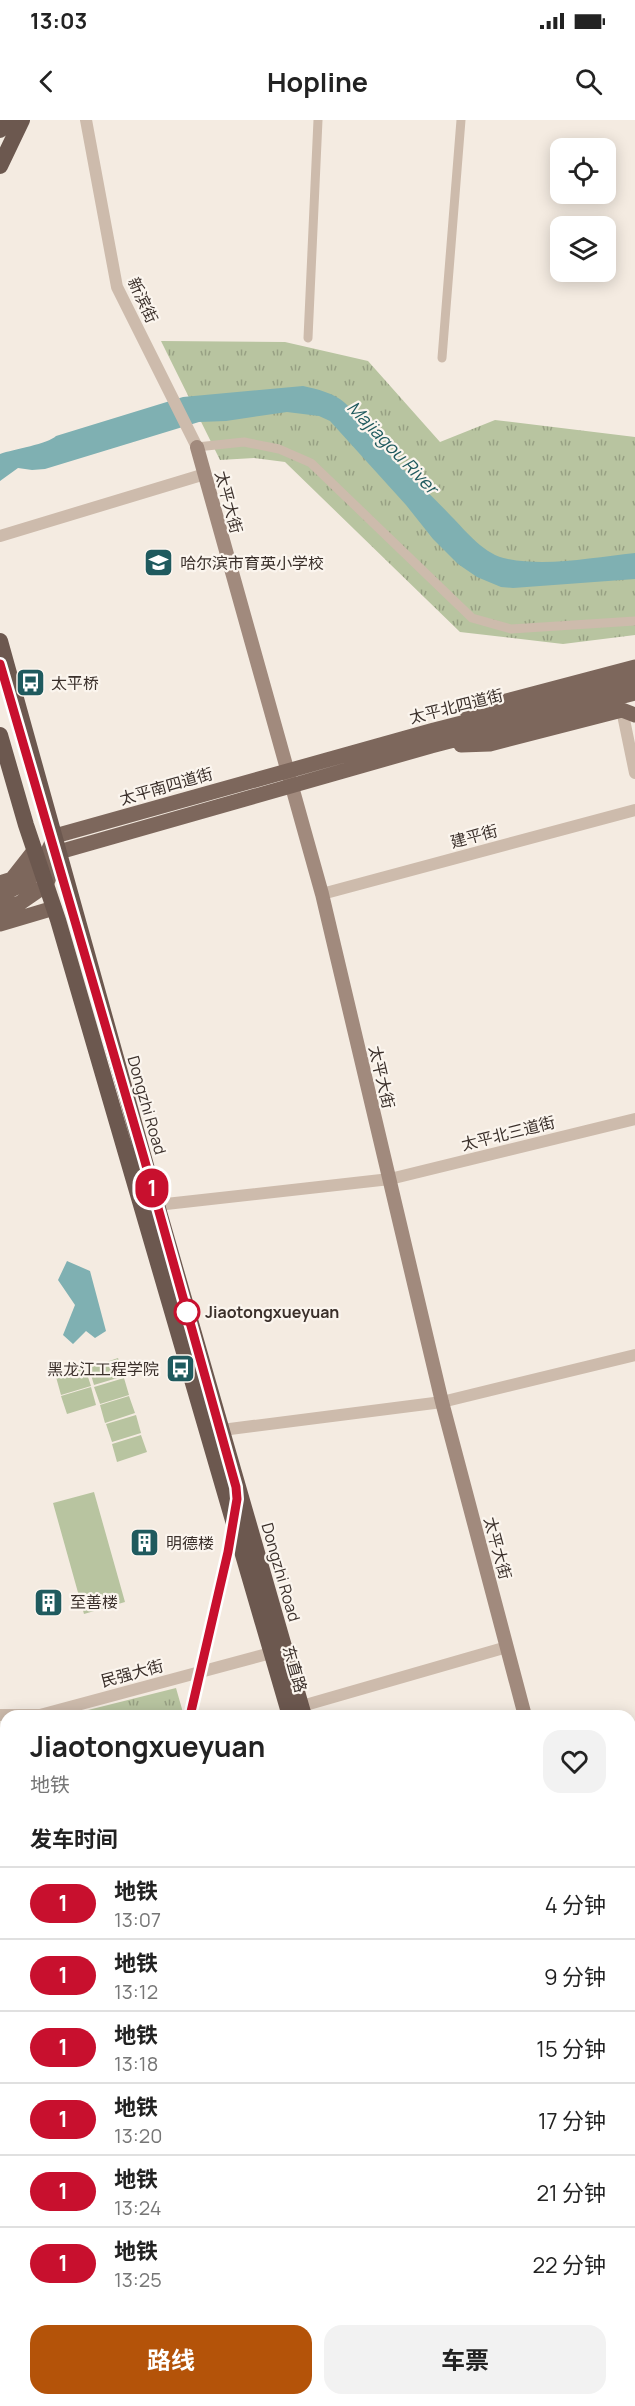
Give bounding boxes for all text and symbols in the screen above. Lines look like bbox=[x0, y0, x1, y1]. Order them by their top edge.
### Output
text: 13:03 bbox=[30, 6, 87, 36]
text: Hopline bbox=[267, 63, 368, 100]
icon: back bbox=[30, 65, 63, 98]
icon: search bbox=[572, 65, 605, 98]
map controls bbox=[550, 138, 616, 282]
button: locate bbox=[550, 138, 616, 204]
button: layers bbox=[550, 216, 616, 282]
street label: 新滨街 bbox=[123, 274, 163, 326]
water label: Majiagou River bbox=[342, 395, 445, 501]
street label: 太平大街 bbox=[210, 468, 248, 536]
school or university icon: 哈尔滨市育英小学校 bbox=[143, 547, 175, 579]
place label: 哈尔滨市育英小学校 bbox=[180, 552, 324, 574]
bus stop icon: 太平桥 bbox=[14, 667, 46, 699]
place label: 太平桥 bbox=[51, 672, 99, 694]
street label: 太平北四道街 bbox=[407, 684, 505, 728]
street label: 太平南四道街 bbox=[117, 762, 215, 810]
street label: 建平街 bbox=[448, 819, 500, 853]
street label: 太平大街 bbox=[364, 1043, 400, 1111]
street label: Dongzhi Road bbox=[122, 1053, 172, 1157]
street label: 太平北三道街 bbox=[459, 1111, 557, 1155]
line badge: 1 bbox=[132, 1168, 172, 1208]
text: 1 bbox=[147, 1174, 157, 1202]
marker: Jiaotongxueyuan bbox=[174, 1299, 200, 1325]
place label: Jiaotongxueyuan bbox=[205, 1301, 339, 1323]
bus stop icon: 黑龙江工程学院 bbox=[164, 1353, 196, 1385]
place label: 黑龙江工程学院 bbox=[47, 1358, 159, 1380]
street label: 太平大街 bbox=[479, 1514, 517, 1582]
street label: Dongzhi Road bbox=[256, 1520, 306, 1624]
building icon: 明德楼 bbox=[129, 1527, 161, 1559]
place label: 明德楼 bbox=[166, 1532, 214, 1554]
building icon: 至善楼 bbox=[33, 1586, 65, 1618]
place label: 至善楼 bbox=[70, 1591, 118, 1613]
street label: 东直路 bbox=[278, 1643, 312, 1695]
street label: 民强大街 bbox=[98, 1654, 166, 1692]
text: Jiaotongxueyuan bbox=[30, 1727, 265, 1765]
button: heart bbox=[543, 1730, 606, 1793]
text: 地铁 bbox=[30, 1771, 70, 1798]
text: 发车时间 bbox=[30, 1824, 118, 1854]
text: 地铁 bbox=[114, 1876, 158, 1906]
text: 1 bbox=[58, 1889, 68, 1917]
text: 4 分钟 bbox=[545, 1890, 606, 1920]
text: 13:07 bbox=[114, 1906, 161, 1933]
text: 地铁 bbox=[114, 1948, 158, 1978]
text: 1 bbox=[58, 1961, 68, 1989]
text: 9 分钟 bbox=[544, 1962, 606, 1992]
text: 13:12 bbox=[114, 1978, 158, 2005]
text: 地铁 bbox=[114, 2020, 158, 2050]
text: 1 bbox=[58, 2033, 68, 2061]
text: 15 分钟 bbox=[536, 2034, 606, 2064]
text: 13:18 bbox=[114, 2050, 158, 2077]
text: 地铁 bbox=[114, 2092, 158, 2122]
text: 1 bbox=[58, 2105, 68, 2133]
text: 17 分钟 bbox=[538, 2106, 606, 2136]
text: 13:20 bbox=[114, 2122, 162, 2149]
text: 地铁 bbox=[114, 2164, 158, 2194]
text: 1 bbox=[58, 2177, 68, 2205]
text: 21 分钟 bbox=[536, 2178, 606, 2208]
text: 13:24 bbox=[114, 2194, 162, 2221]
text: 地铁 bbox=[114, 2236, 158, 2266]
text: 1 bbox=[58, 2249, 68, 2277]
text: 22 分钟 bbox=[533, 2250, 606, 2280]
text: 13:25 bbox=[114, 2266, 162, 2293]
button: 路线 bbox=[30, 2325, 312, 2394]
button: 车票 bbox=[324, 2325, 606, 2394]

